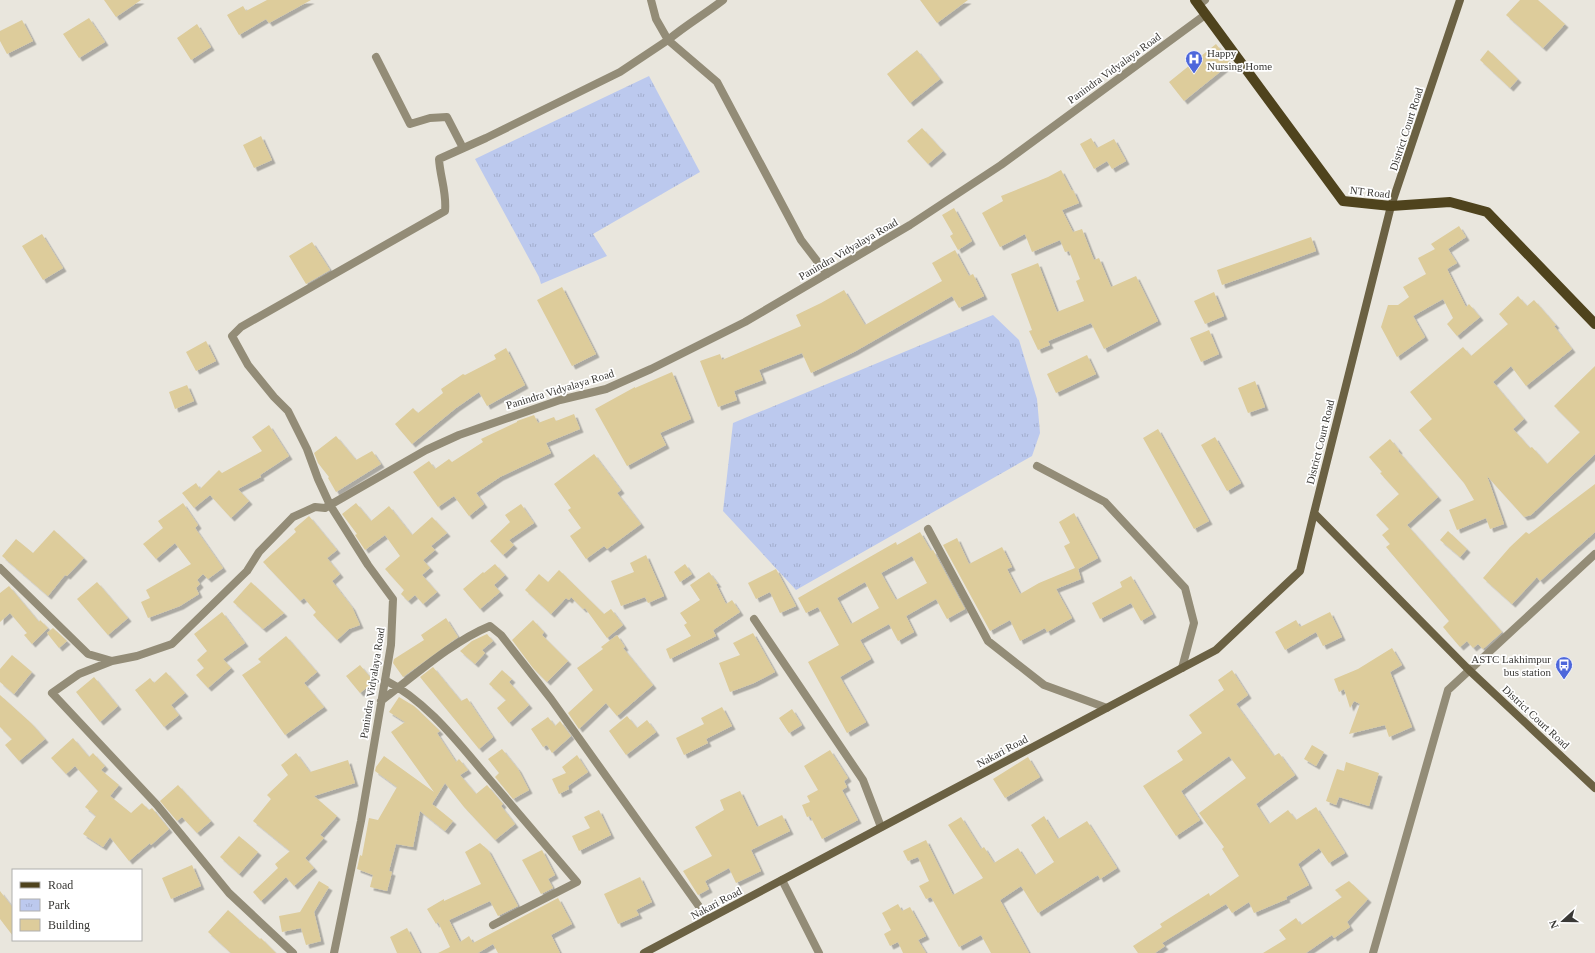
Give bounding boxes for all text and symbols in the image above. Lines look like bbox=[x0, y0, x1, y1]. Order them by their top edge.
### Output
street label: Panindra Vidyalaya Road bbox=[1065, 30, 1163, 106]
place label: Happy Nursing Home bbox=[1207, 47, 1272, 72]
hospital icon: Happy Nursing Home bbox=[1184, 49, 1204, 74]
street label: District Court Road bbox=[1387, 85, 1425, 172]
street label: NT Road bbox=[1349, 184, 1391, 200]
street label: Panindra Vidyalaya Road bbox=[796, 216, 900, 282]
street label: Panindra Vidyalaya Road bbox=[505, 367, 616, 411]
street label: District Court Road bbox=[1304, 398, 1336, 486]
street label: Panindra Vidyalaya Road bbox=[357, 626, 387, 739]
place label: ASTC Lakhimpur bus station bbox=[1471, 653, 1551, 678]
bus stop icon: ASTC Lakhimpur bus station bbox=[1554, 655, 1574, 680]
street label: District Court Road bbox=[1500, 683, 1572, 751]
street label: Nakari Road bbox=[975, 732, 1030, 769]
legend bbox=[12, 869, 142, 941]
text: Road bbox=[48, 878, 73, 892]
street label: Nakari Road bbox=[689, 884, 744, 921]
text: Park bbox=[48, 898, 70, 912]
north arrow bbox=[1543, 901, 1583, 941]
text: Building bbox=[48, 918, 90, 932]
text: N bbox=[1547, 919, 1561, 930]

